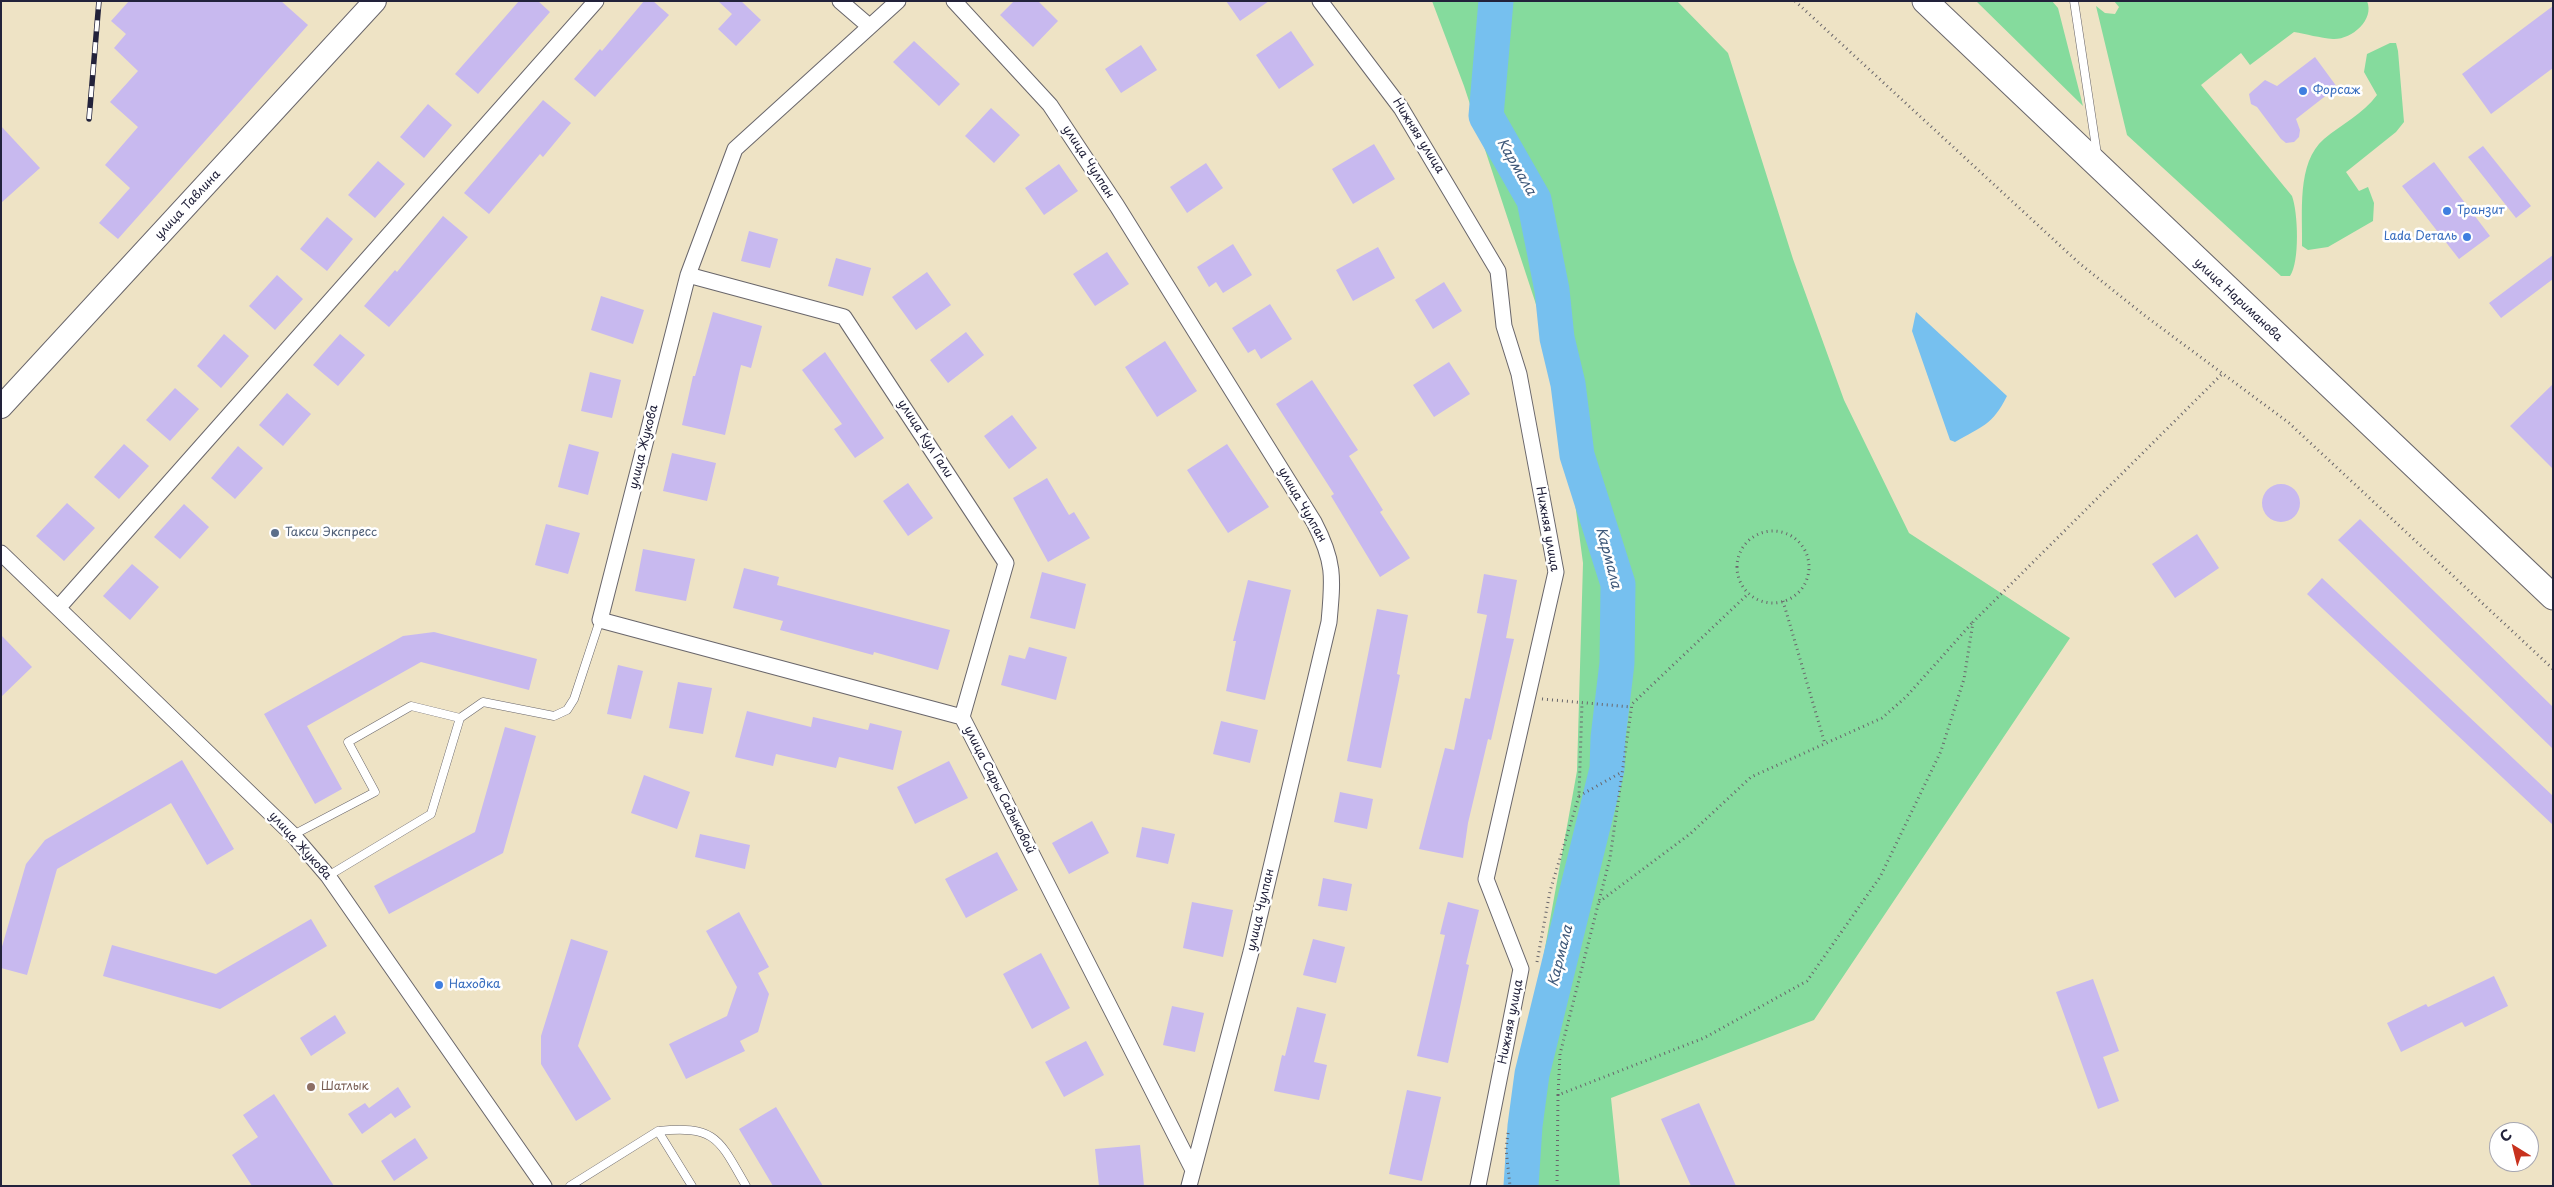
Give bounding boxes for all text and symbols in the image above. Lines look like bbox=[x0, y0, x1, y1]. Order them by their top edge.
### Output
place label: Форсаж bbox=[2313, 84, 2360, 98]
marker: Форсаж bbox=[2297, 85, 2309, 97]
street label: Нижняя улица bbox=[1389, 96, 1447, 176]
street label: улица Чулпан bbox=[1059, 123, 1117, 201]
water label: Кармала bbox=[1493, 136, 1539, 198]
street label: улица Тавлина bbox=[152, 167, 224, 243]
place label: Транзит bbox=[2457, 204, 2505, 218]
marker: Транзит bbox=[2441, 205, 2453, 217]
place label: Lada Dеталь bbox=[2384, 230, 2457, 244]
marker: Lada Dеталь bbox=[2461, 231, 2473, 243]
street label: улица Нариманова bbox=[2191, 255, 2285, 345]
street label: улица Кул Гали bbox=[894, 397, 956, 481]
street label: улица Жукова bbox=[627, 403, 661, 491]
street label: улица Чулпан bbox=[1275, 465, 1329, 545]
street label: Нижняя улица bbox=[1532, 485, 1562, 573]
place label: Такси Экспресс bbox=[285, 526, 377, 540]
water label: Кармала bbox=[1592, 526, 1624, 590]
marker: Такси Экспресс bbox=[269, 527, 281, 539]
street label: улица Сары Садыковой bbox=[960, 724, 1038, 856]
street label: улица Жукова bbox=[266, 809, 334, 883]
street label: улица Чулпан bbox=[1245, 867, 1277, 953]
water label: Кармала bbox=[1545, 924, 1577, 988]
place label: Находка bbox=[449, 978, 500, 992]
street label: Нижняя улица bbox=[1496, 978, 1526, 1066]
marker: Находка bbox=[433, 979, 445, 991]
place label: Шатлык bbox=[321, 1080, 369, 1094]
marker: Шатлык bbox=[305, 1081, 317, 1093]
north arrow bbox=[2489, 1122, 2539, 1172]
text: С bbox=[2495, 1124, 2516, 1147]

